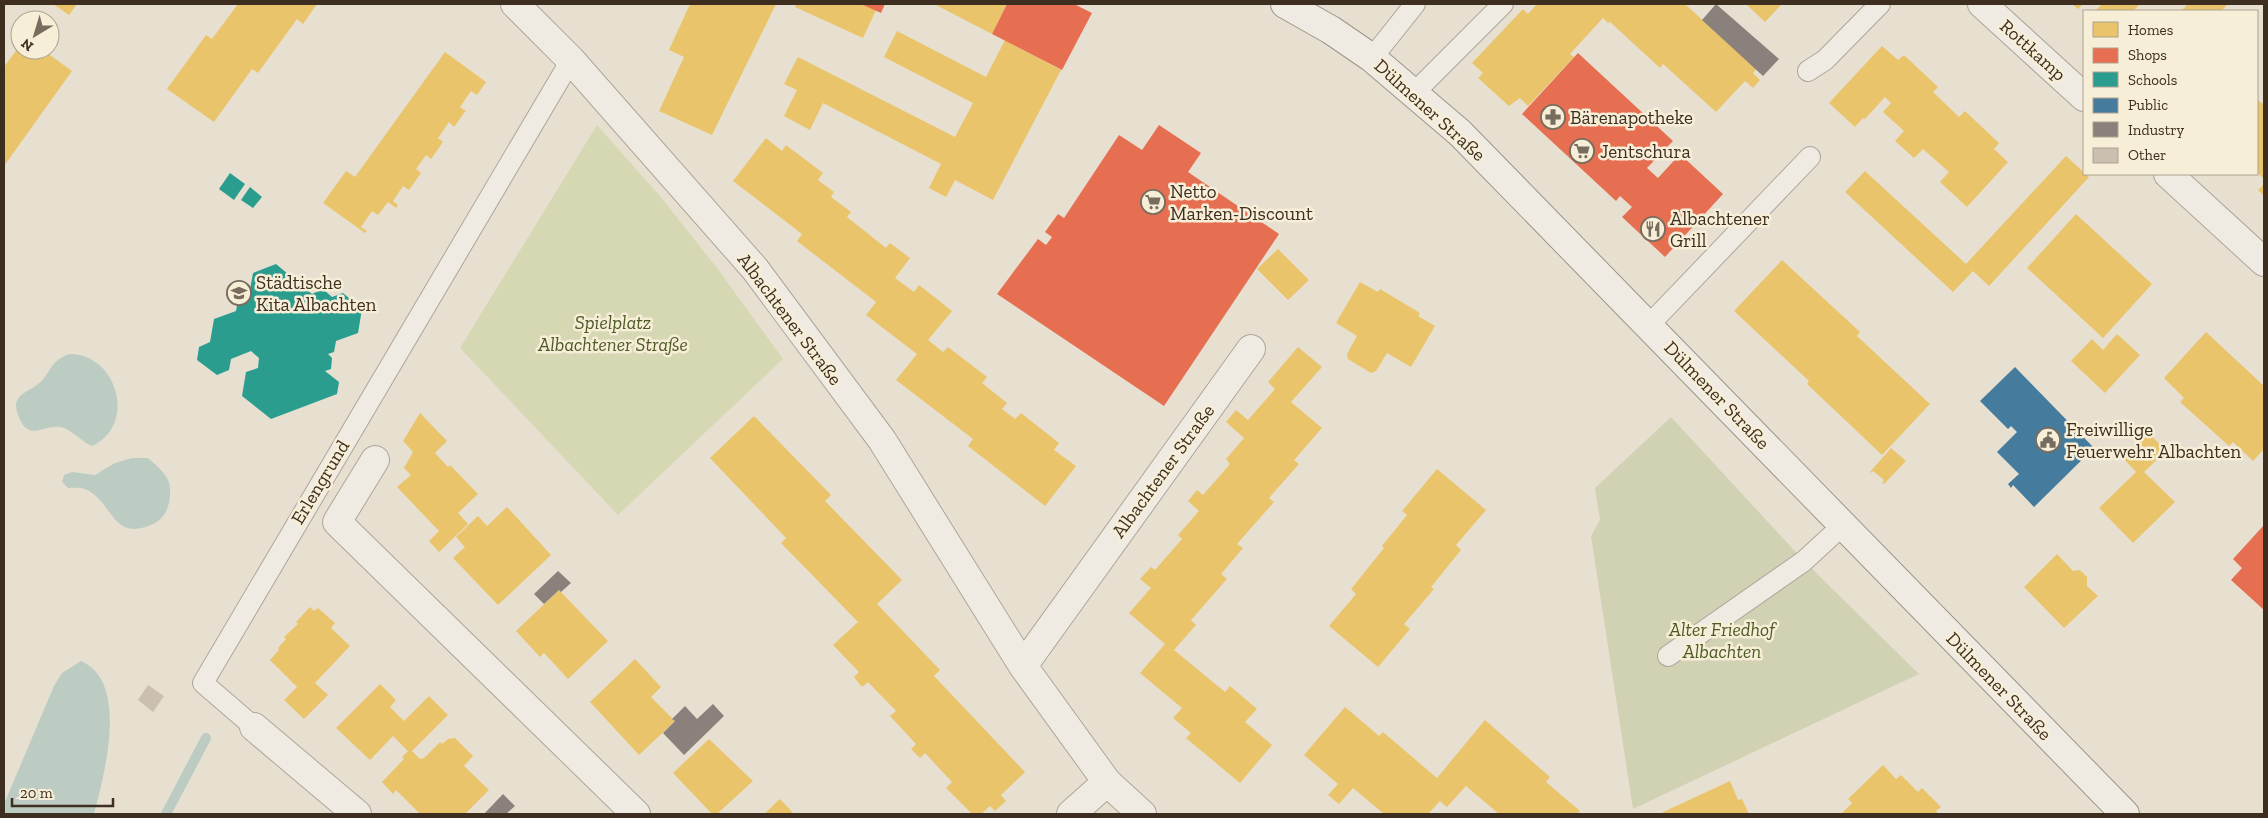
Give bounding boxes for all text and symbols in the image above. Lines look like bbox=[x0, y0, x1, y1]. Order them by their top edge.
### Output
north arrow bbox=[10, 10, 60, 60]
legend bbox=[2083, 10, 2258, 175]
street label: Rottkamp bbox=[1995, 14, 2071, 86]
text: Homes bbox=[2128, 21, 2173, 39]
text: N bbox=[18, 35, 37, 55]
text: Shops bbox=[2128, 46, 2167, 64]
street label: Dülmener Straße bbox=[1370, 54, 1490, 166]
text: Schools bbox=[2128, 71, 2177, 89]
text: Public bbox=[2128, 96, 2168, 114]
pharmacy icon: Bärenapotheke bbox=[1540, 104, 1566, 130]
place label: Bärenapotheke bbox=[1570, 106, 1693, 129]
text: Industry bbox=[2128, 121, 2185, 139]
supermarket icon: Jentschura bbox=[1569, 138, 1595, 164]
place label: Jentschura bbox=[1600, 140, 1691, 163]
text: Other bbox=[2128, 146, 2166, 164]
place label: Netto Marken-Discount bbox=[1170, 180, 1313, 225]
supermarket icon: Netto Marken-Discount bbox=[1140, 189, 1166, 215]
place label: Albachtener Grill bbox=[1670, 207, 1770, 252]
restaurant icon: Albachtener Grill bbox=[1640, 216, 1666, 242]
street label: Albachtener Straße bbox=[733, 248, 847, 390]
place label: Städtische Kita Albachten bbox=[256, 271, 377, 316]
school or university icon: Städtische Kita Albachten bbox=[226, 280, 252, 306]
park label: Spielplatz Albachtener Straße bbox=[537, 311, 688, 356]
street label: Dülmener Straße bbox=[1659, 336, 1775, 454]
street label: Albachtener Straße bbox=[1107, 400, 1219, 542]
place label: Freiwillige Feuerwehr Albachten bbox=[2066, 418, 2241, 463]
public building icon: Freiwillige Feuerwehr Albachten bbox=[2035, 427, 2061, 453]
street label: Erlengrund bbox=[286, 435, 354, 528]
park label: Alter Friedhof Albachten bbox=[1668, 618, 1777, 663]
street label: Dülmener Straße bbox=[1941, 627, 2057, 745]
scale bar bbox=[12, 776, 114, 808]
text: 20 m bbox=[20, 784, 53, 802]

